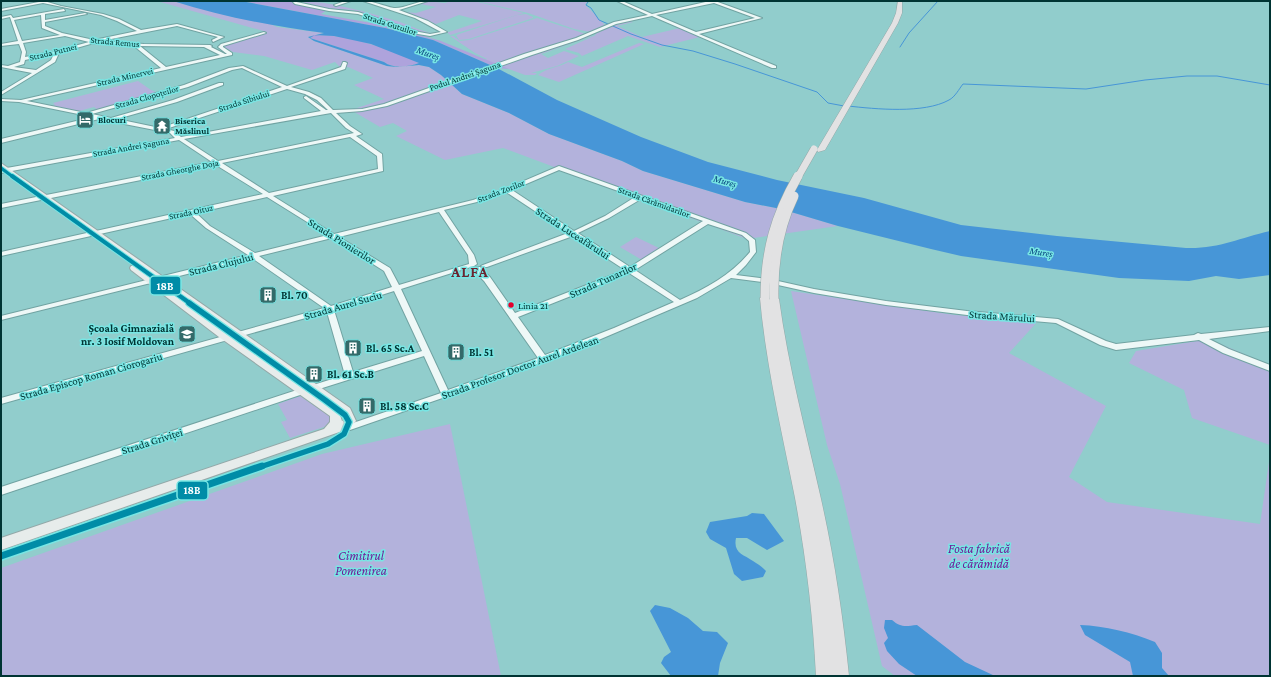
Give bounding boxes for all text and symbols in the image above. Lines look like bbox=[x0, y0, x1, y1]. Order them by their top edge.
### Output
street label: Strada Gutuilor bbox=[362, 11, 419, 38]
street label: Strada Remus bbox=[90, 35, 140, 49]
street label: Strada Putnei bbox=[28, 41, 78, 63]
water label: Mureș bbox=[414, 44, 442, 63]
street label: Podul Andrei Șaguna bbox=[428, 59, 502, 94]
street label: Strada Minervei bbox=[96, 66, 155, 88]
street label: Strada Clopoțeilor bbox=[114, 83, 181, 112]
street label: Strada Sibiului bbox=[217, 88, 271, 114]
hotel icon: Blocuri bbox=[75, 110, 95, 130]
place label: Blocuri bbox=[98, 115, 126, 125]
temple icon: Biserica Măslinul bbox=[152, 116, 172, 136]
place label: Biserica Măslinul bbox=[175, 116, 209, 136]
street label: Strada Andrei Șaguna bbox=[92, 135, 170, 160]
street label: Strada Gheorghe Doja bbox=[140, 158, 220, 183]
water label: Mureș bbox=[711, 172, 739, 191]
street label: Strada Zorilor bbox=[476, 177, 527, 205]
street label: Strada Cărămidarilor bbox=[617, 184, 692, 220]
street label: Strada Oituz bbox=[168, 202, 214, 222]
street label: Strada Luceafărului bbox=[534, 205, 612, 261]
street label: Strada Pionierilor bbox=[306, 215, 378, 267]
water label: Mureș bbox=[1027, 245, 1054, 260]
street label: Strada Clujului bbox=[188, 250, 255, 279]
street label: Strada Tunarilor bbox=[568, 260, 639, 300]
district label: ALFA bbox=[450, 264, 489, 280]
line badge: 18B bbox=[150, 276, 181, 295]
text: 18B bbox=[157, 280, 174, 292]
building icon: Bl. 70 bbox=[258, 285, 278, 305]
street label: Strada Aurel Suciu bbox=[303, 288, 383, 322]
place label: Bl. 70 bbox=[281, 289, 308, 301]
marker: Linia 21 bbox=[506, 300, 516, 310]
place label: Linia 21 bbox=[518, 300, 548, 311]
street label: Strada Mărului bbox=[969, 308, 1035, 324]
place label: Școala Gimnazială nr. 3 Iosif Moldovan bbox=[81, 322, 175, 347]
school or university icon: Școala Gimnazială nr. 3 Iosif Moldovan bbox=[177, 324, 197, 344]
street label: Strada Profesor Doctor Aurel Ardelean bbox=[440, 333, 600, 401]
building icon: Bl. 65 Sc.A bbox=[343, 338, 363, 358]
place label: Bl. 65 Sc.A bbox=[366, 342, 415, 354]
building icon: Bl. 51 bbox=[446, 342, 466, 362]
place label: Bl. 51 bbox=[469, 346, 493, 358]
street label: Strada Episcop Roman Ciorogariu bbox=[18, 350, 164, 403]
building icon: Bl. 61 Sc.B bbox=[304, 364, 324, 384]
place label: Bl. 61 Sc.B bbox=[327, 368, 375, 380]
building icon: Bl. 58 Sc.C bbox=[357, 396, 377, 416]
place label: Bl. 58 Sc.C bbox=[380, 400, 429, 412]
street label: Strada Griviței bbox=[120, 425, 185, 458]
line badge: 18B bbox=[177, 481, 208, 500]
text: 18B bbox=[184, 484, 201, 496]
park label: Fosta fabrică de cărămidă bbox=[948, 541, 1010, 571]
park label: Cimitirul Pomenirea bbox=[335, 548, 387, 578]

